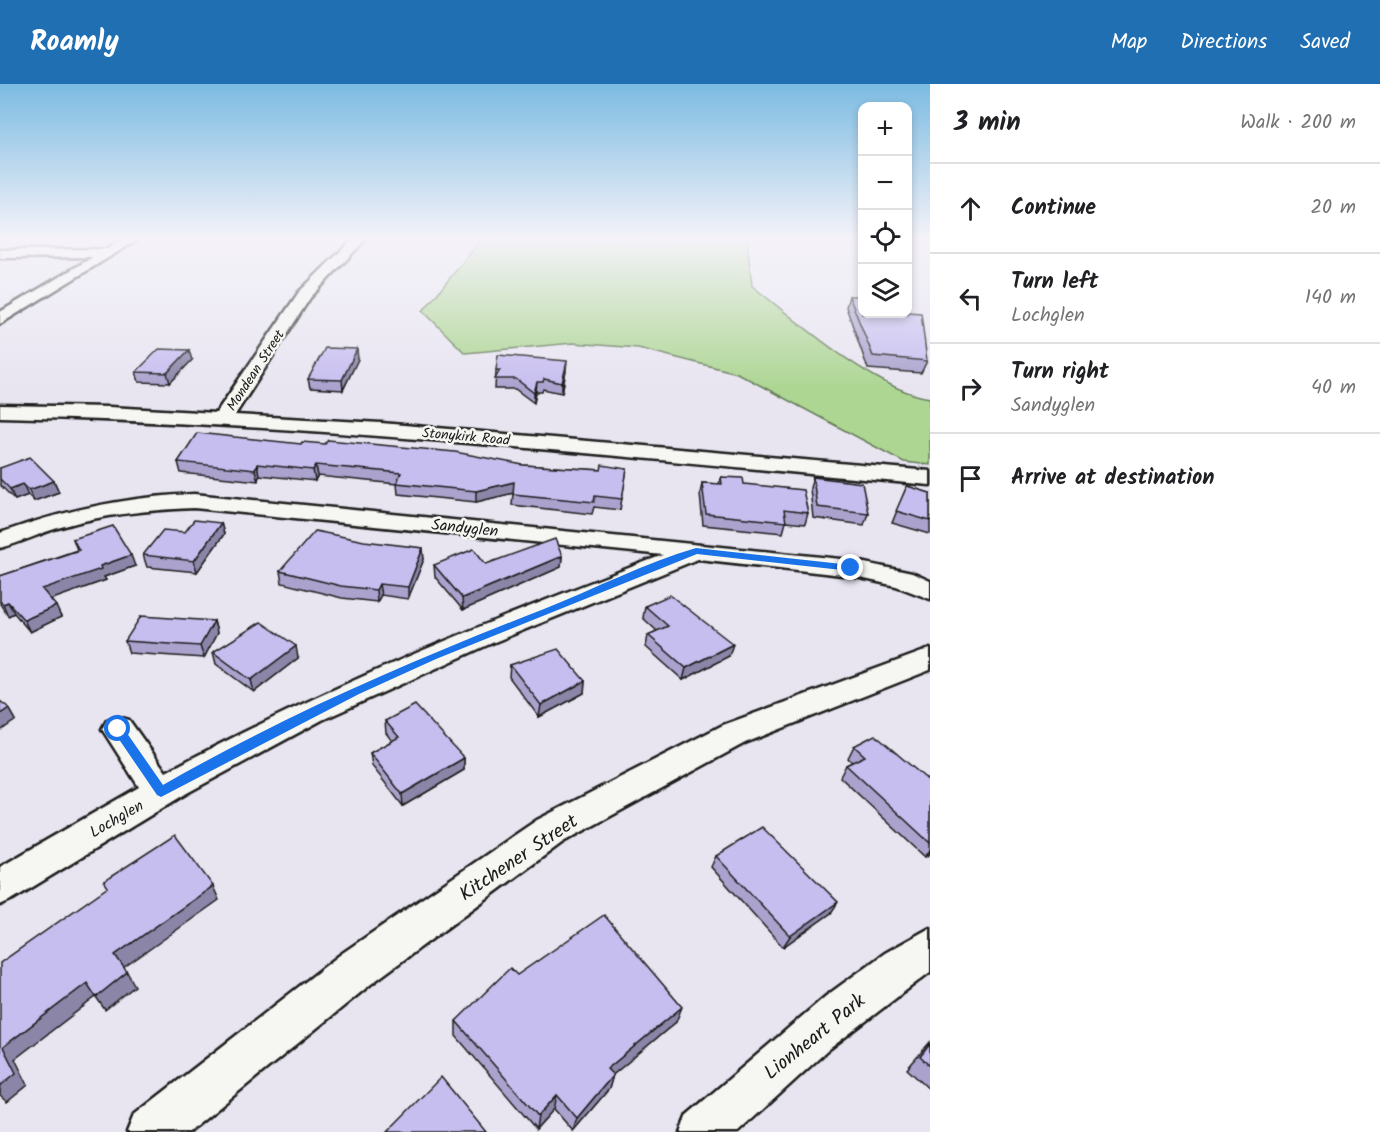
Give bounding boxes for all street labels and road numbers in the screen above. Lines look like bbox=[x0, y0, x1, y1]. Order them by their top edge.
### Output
street label: Mondean Street bbox=[221, 325, 291, 416]
street label: Stonykirk Road bbox=[421, 422, 512, 452]
street label: Sandyglen bbox=[430, 513, 500, 544]
street label: Lochglen bbox=[85, 794, 149, 845]
street label: Kitchener Street bbox=[453, 807, 585, 910]
street label: Lionheart Park bbox=[757, 986, 874, 1089]

